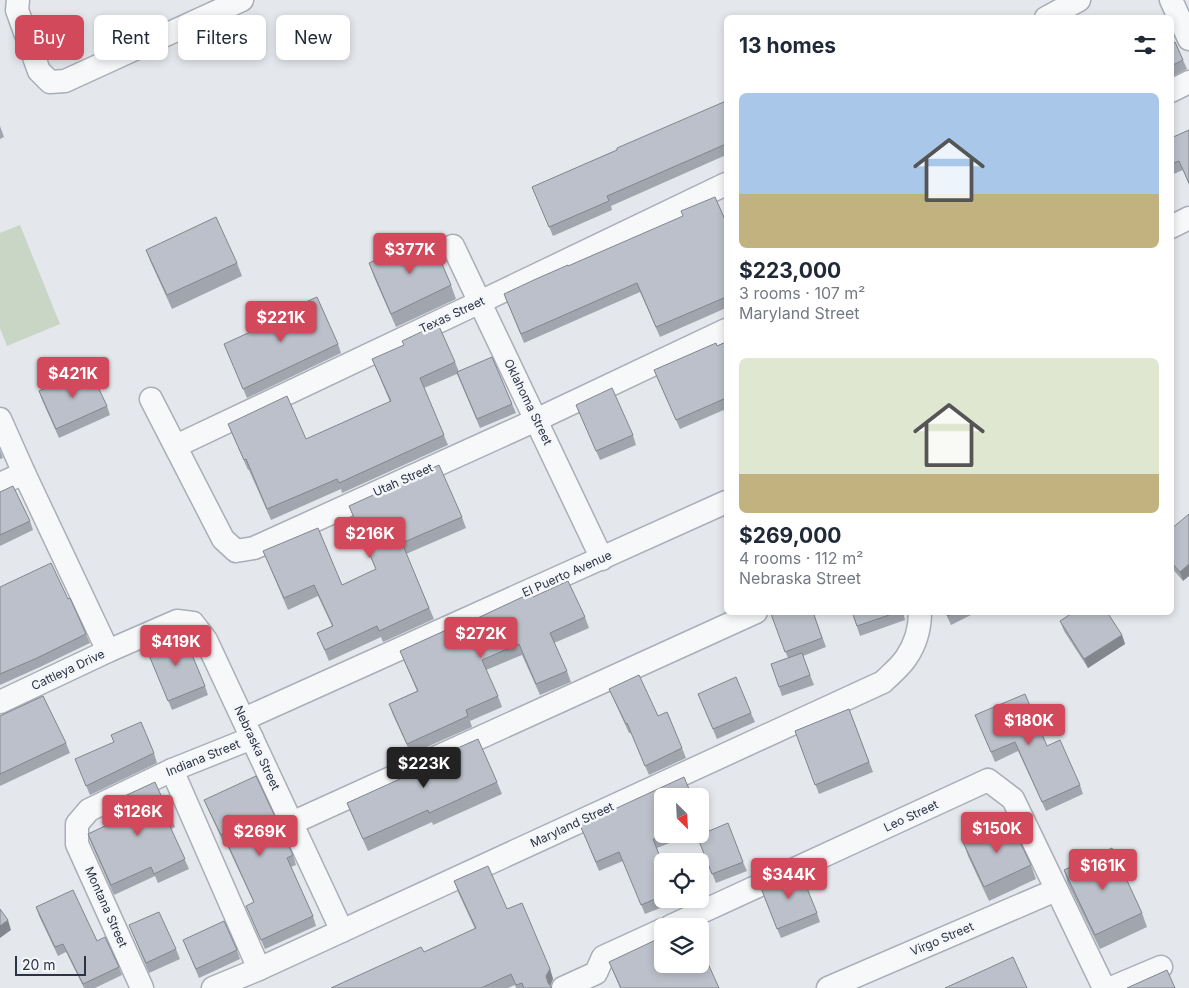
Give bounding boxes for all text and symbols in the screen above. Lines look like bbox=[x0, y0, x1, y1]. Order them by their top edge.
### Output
chip: Buy bbox=[15, 15, 84, 60]
chip: Rent bbox=[94, 15, 168, 60]
chip: Filters bbox=[178, 15, 266, 60]
chip: New bbox=[276, 15, 350, 60]
icon: filters bbox=[1131, 31, 1159, 59]
text: 13 homes bbox=[739, 33, 836, 58]
icon: home bbox=[904, 125, 994, 215]
pin: $377K bbox=[375, 232, 445, 275]
text: $377K bbox=[384, 239, 436, 259]
text: $223,000 bbox=[739, 258, 841, 283]
text: 3 rooms · 107 m² bbox=[739, 283, 865, 303]
street label: Texas Street bbox=[417, 293, 487, 336]
pin: $221K bbox=[246, 300, 316, 343]
text: Maryland Street bbox=[739, 303, 860, 323]
text: $221K bbox=[256, 307, 306, 327]
pin: $421K bbox=[38, 356, 108, 399]
street label: Oklahoma Street bbox=[501, 356, 556, 447]
text: $421K bbox=[48, 363, 98, 383]
icon: home bbox=[904, 390, 994, 480]
street label: Utah Street bbox=[371, 460, 435, 499]
pin: $216K bbox=[335, 516, 405, 559]
text: $216K bbox=[345, 523, 395, 543]
text: $269,000 bbox=[739, 523, 842, 548]
street label: El Puerto Avenue bbox=[520, 547, 614, 600]
text: 4 rooms · 112 m² bbox=[739, 548, 863, 568]
text: Nebraska Street bbox=[739, 568, 861, 588]
pin: $272K bbox=[446, 616, 516, 659]
text: $272K bbox=[455, 623, 507, 643]
pin: $419K bbox=[141, 624, 211, 667]
text: $419K bbox=[151, 631, 201, 651]
street label: Cattleya Drive bbox=[29, 646, 107, 693]
street label: Nebraska Street bbox=[231, 703, 284, 792]
pin: $180K bbox=[994, 704, 1064, 746]
text: $180K bbox=[1004, 710, 1054, 730]
street label: Indiana Street bbox=[164, 736, 242, 779]
pin: $223K bbox=[389, 746, 459, 789]
text: $223K bbox=[398, 753, 450, 773]
north arrow bbox=[654, 788, 709, 842]
map controls bbox=[654, 788, 709, 973]
pin: $126K bbox=[103, 794, 173, 837]
street label: Leo Street bbox=[881, 796, 940, 835]
street label: Maryland Street bbox=[528, 799, 616, 850]
text: $126K bbox=[113, 801, 163, 821]
pin: $150K bbox=[962, 812, 1032, 854]
pin: $269K bbox=[225, 814, 295, 857]
text: $150K bbox=[972, 818, 1022, 838]
text: $269K bbox=[234, 821, 286, 841]
pin: $161K bbox=[1068, 848, 1138, 891]
button: locate bbox=[654, 853, 709, 908]
text: $161K bbox=[1080, 855, 1126, 875]
pin: $344K bbox=[754, 858, 824, 900]
street label: Montana Street bbox=[82, 864, 131, 950]
text: $344K bbox=[762, 864, 816, 884]
button: layers bbox=[654, 918, 709, 973]
street label: Virgo Street bbox=[908, 918, 976, 959]
scale bar bbox=[15, 953, 86, 976]
text: 20 m bbox=[22, 956, 56, 973]

